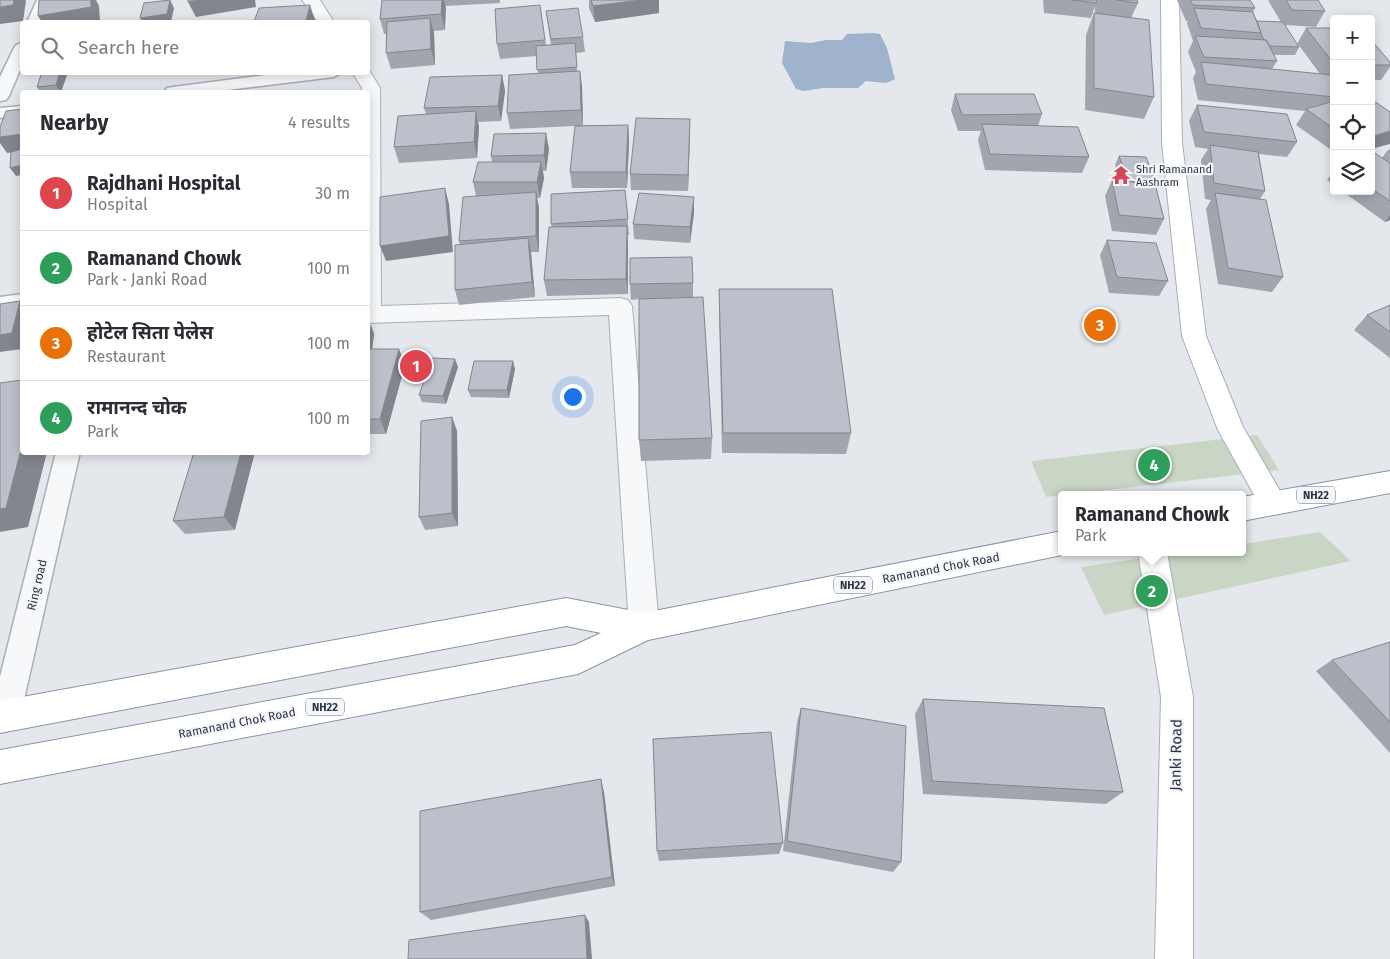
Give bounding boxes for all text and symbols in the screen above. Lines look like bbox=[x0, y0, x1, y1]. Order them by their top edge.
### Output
map controls bbox=[1330, 15, 1375, 195]
button: + bbox=[1330, 15, 1375, 60]
search box bbox=[20, 20, 370, 75]
icon: search bbox=[38, 34, 66, 62]
text: Search here bbox=[78, 36, 179, 59]
button: − bbox=[1330, 60, 1375, 105]
button: locate bbox=[1330, 105, 1375, 150]
text: Nearby bbox=[40, 110, 108, 136]
text: 4 results bbox=[288, 113, 350, 132]
button: layers bbox=[1330, 150, 1375, 195]
place label: Shri Ramanand Aashram bbox=[1136, 163, 1212, 189]
temple icon: Shri Ramanand Aashram bbox=[1110, 164, 1132, 186]
text: Rajdhani Hospital bbox=[87, 172, 240, 195]
text: 1 bbox=[52, 184, 60, 203]
text: 30 m bbox=[315, 184, 350, 203]
text: Hospital bbox=[87, 195, 148, 214]
text: Ramanand Chowk bbox=[87, 247, 241, 270]
text: 2 bbox=[52, 259, 60, 278]
text: 100 m bbox=[307, 259, 350, 278]
text: Park · Janki Road bbox=[87, 270, 208, 289]
pin: 3 bbox=[1084, 306, 1116, 344]
text: होटेल सिता पेलेस bbox=[87, 321, 213, 344]
text: 3 bbox=[52, 334, 60, 353]
text: 100 m bbox=[307, 334, 350, 353]
text: Restaurant bbox=[87, 347, 166, 366]
pin: 1 bbox=[400, 347, 432, 385]
your location bbox=[560, 384, 586, 410]
text: रामानन्द चोक bbox=[87, 396, 187, 419]
text: 4 bbox=[51, 409, 61, 428]
text: 100 m bbox=[307, 409, 350, 428]
text: Park bbox=[87, 422, 119, 441]
pin: 4 bbox=[1138, 446, 1170, 484]
road number: NH22 bbox=[1297, 486, 1335, 504]
popup bbox=[1058, 491, 1246, 556]
text: Ramanand Chowk bbox=[1075, 503, 1229, 526]
text: Park bbox=[1075, 526, 1106, 545]
street label: Ramanand Chok Road bbox=[881, 550, 1001, 586]
street label: Ring road bbox=[24, 558, 50, 612]
pin: 2 bbox=[1136, 572, 1168, 610]
road number: NH22 bbox=[834, 576, 872, 594]
road number: NH22 bbox=[306, 699, 344, 716]
street label: Ramanand Chok Road bbox=[177, 705, 297, 741]
street label: Janki Road bbox=[1166, 719, 1186, 791]

